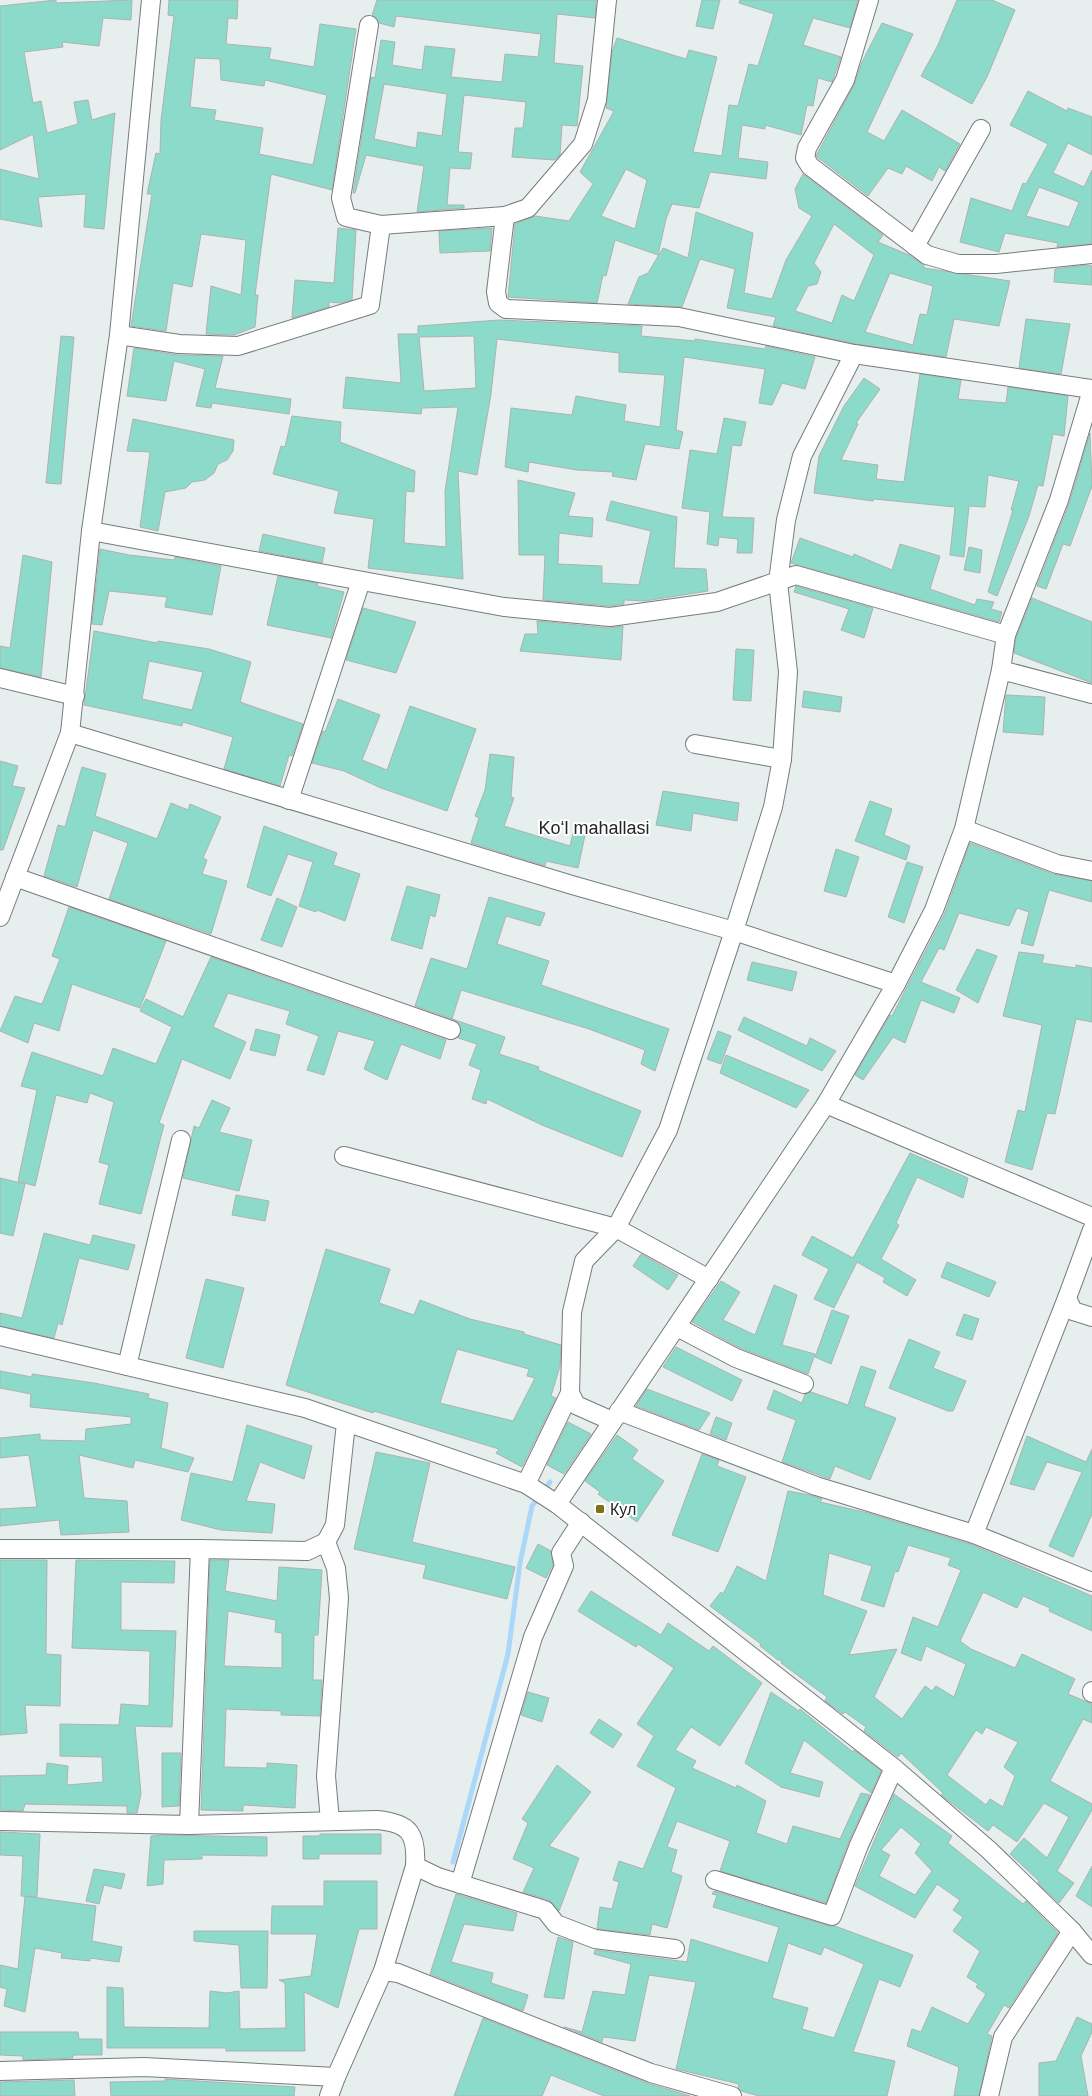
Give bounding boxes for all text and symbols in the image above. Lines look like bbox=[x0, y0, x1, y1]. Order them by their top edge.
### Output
district label: Koʻl mahallasi bbox=[538, 818, 650, 838]
place label: Кул bbox=[610, 1501, 636, 1518]
marker: Кул bbox=[594, 1503, 606, 1515]

